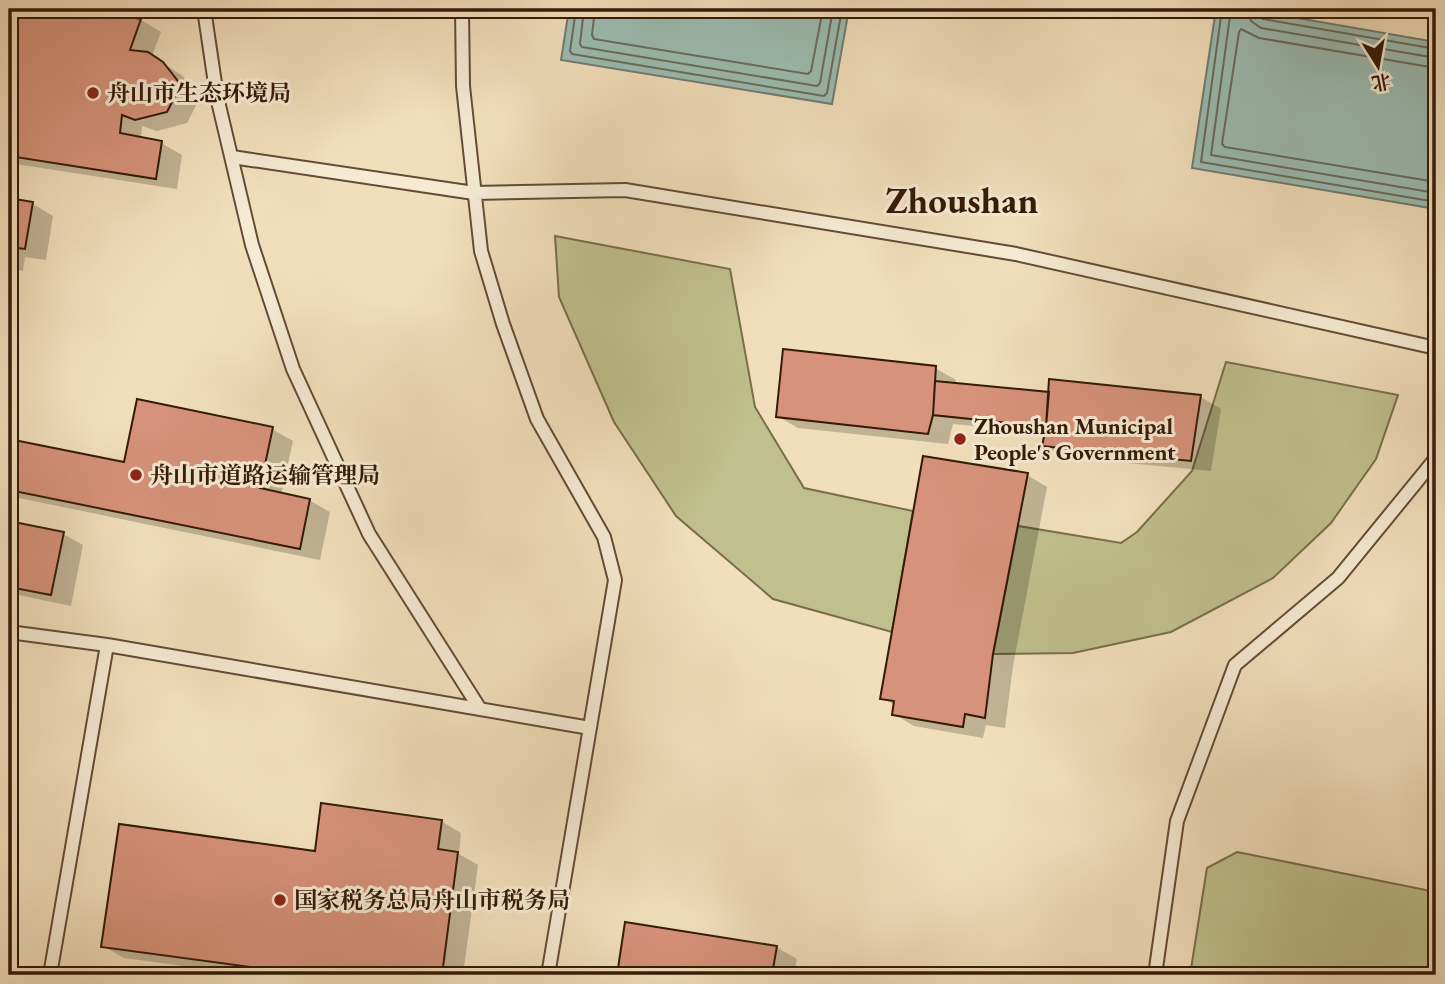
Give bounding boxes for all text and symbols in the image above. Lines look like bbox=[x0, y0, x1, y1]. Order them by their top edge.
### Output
north arrow bbox=[1344, 32, 1414, 102]
text: 北 bbox=[1369, 68, 1393, 96]
place label: 舟山市生态环境局 bbox=[107, 78, 291, 108]
marker: 舟山市生态环境局 bbox=[85, 85, 101, 101]
district label: Zhoushan bbox=[886, 176, 1038, 224]
place label: Zhoushan Municipal People's Government bbox=[974, 411, 1176, 467]
marker: Zhoushan Municipal People's Government bbox=[952, 431, 968, 447]
place label: 舟山市道路运输管理局 bbox=[150, 460, 380, 490]
marker: 舟山市道路运输管理局 bbox=[128, 467, 144, 483]
place label: 国家税务总局舟山市税务局 bbox=[294, 885, 570, 915]
marker: 国家税务总局舟山市税务局 bbox=[272, 892, 288, 908]

